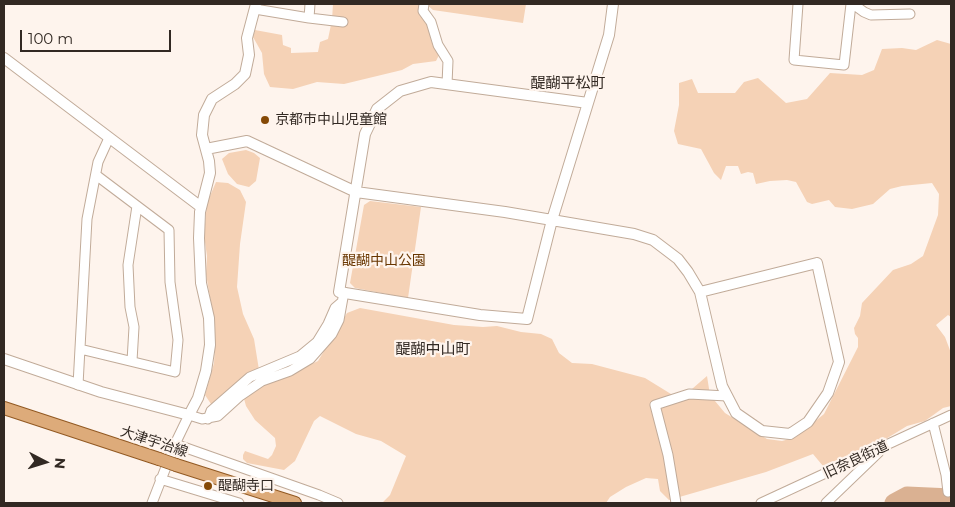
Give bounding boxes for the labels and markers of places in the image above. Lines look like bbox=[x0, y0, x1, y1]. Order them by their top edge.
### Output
place label: 京都市中山児童館 bbox=[275, 112, 387, 128]
marker: 京都市中山児童館 bbox=[259, 114, 271, 126]
place label: 醍醐寺口 bbox=[218, 478, 274, 494]
marker: 醍醐寺口 bbox=[202, 480, 214, 492]

